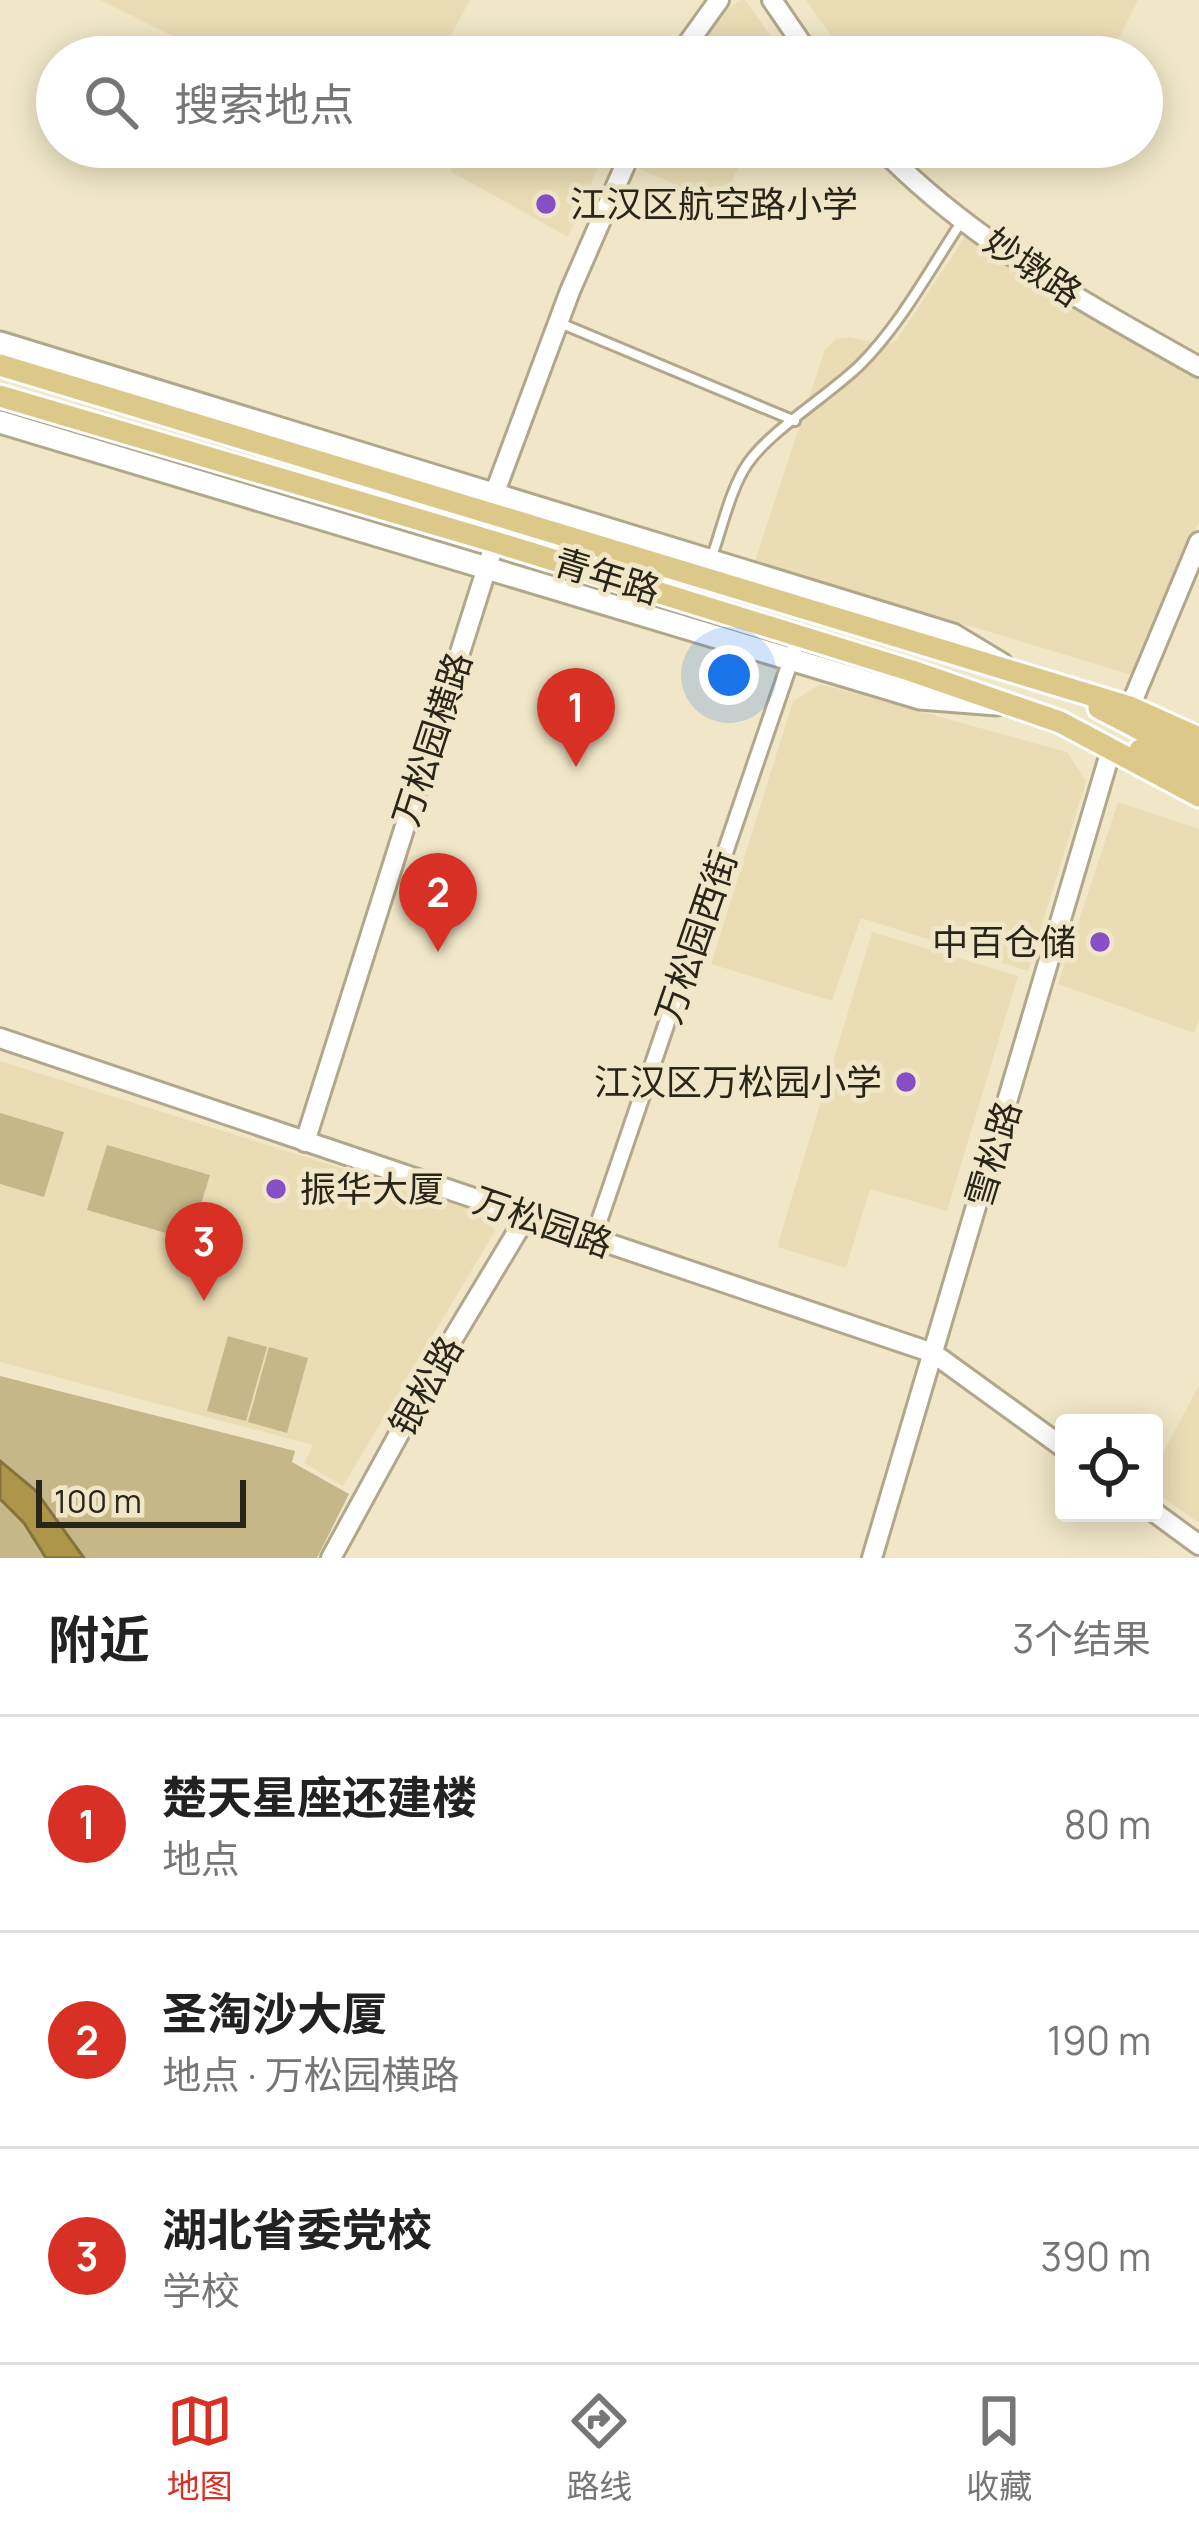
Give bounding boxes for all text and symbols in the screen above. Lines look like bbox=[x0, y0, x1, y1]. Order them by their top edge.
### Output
search box bbox=[36, 36, 1163, 168]
icon: search bbox=[78, 69, 144, 135]
text: 搜索地点 bbox=[174, 73, 354, 135]
place label: 江汉区航空路小学 bbox=[570, 179, 858, 228]
marker: 江汉区航空路小学 bbox=[533, 191, 559, 217]
street label: 妙墩路 bbox=[975, 216, 1092, 317]
street label: 青年路 bbox=[548, 536, 666, 615]
your location bbox=[699, 645, 759, 705]
street label: 万松园横路 bbox=[380, 646, 483, 832]
pin: 1 bbox=[537, 668, 615, 767]
street label: 万松园西街 bbox=[643, 844, 748, 1030]
pin: 2 bbox=[399, 853, 477, 952]
place label: 中百仓储 bbox=[932, 917, 1076, 966]
marker: 中百仓储 bbox=[1087, 929, 1113, 955]
place label: 江汉区万松园小学 bbox=[594, 1057, 882, 1106]
marker: 江汉区万松园小学 bbox=[893, 1069, 919, 1095]
street label: 雪松路 bbox=[953, 1095, 1032, 1213]
place label: 振华大厦 bbox=[300, 1164, 444, 1213]
street label: 万松园路 bbox=[467, 1175, 619, 1268]
marker: 振华大厦 bbox=[263, 1176, 289, 1202]
pin: 3 bbox=[165, 1202, 243, 1301]
street label: 银松路 bbox=[377, 1327, 474, 1445]
map controls bbox=[1055, 1414, 1163, 1522]
button: locate bbox=[1055, 1414, 1163, 1522]
scale bar bbox=[36, 1474, 246, 1527]
text: 100 m bbox=[54, 1478, 142, 1523]
text: 附近 bbox=[48, 1604, 150, 1673]
text: 3个结果 bbox=[1012, 1611, 1151, 1665]
text: 楚天星座还建楼 bbox=[162, 1766, 477, 1828]
text: 1 bbox=[78, 1797, 96, 1851]
text: 80 m bbox=[1064, 1797, 1151, 1851]
text: 地点 bbox=[162, 1831, 240, 1885]
text: 圣淘沙大厦 bbox=[162, 1982, 387, 2044]
text: 2 bbox=[75, 2013, 99, 2067]
text: 190 m bbox=[1047, 2013, 1151, 2067]
text: 地点 · 万松园横路 bbox=[162, 2047, 459, 2101]
text: 湖北省委党校 bbox=[162, 2198, 432, 2260]
text: 3 bbox=[76, 2229, 98, 2283]
text: 390 m bbox=[1041, 2229, 1151, 2283]
text: 学校 bbox=[162, 2263, 240, 2317]
tab: 地图 bbox=[167, 2388, 233, 2508]
tab: 路线 bbox=[566, 2388, 632, 2508]
tab: 收藏 bbox=[966, 2388, 1032, 2508]

